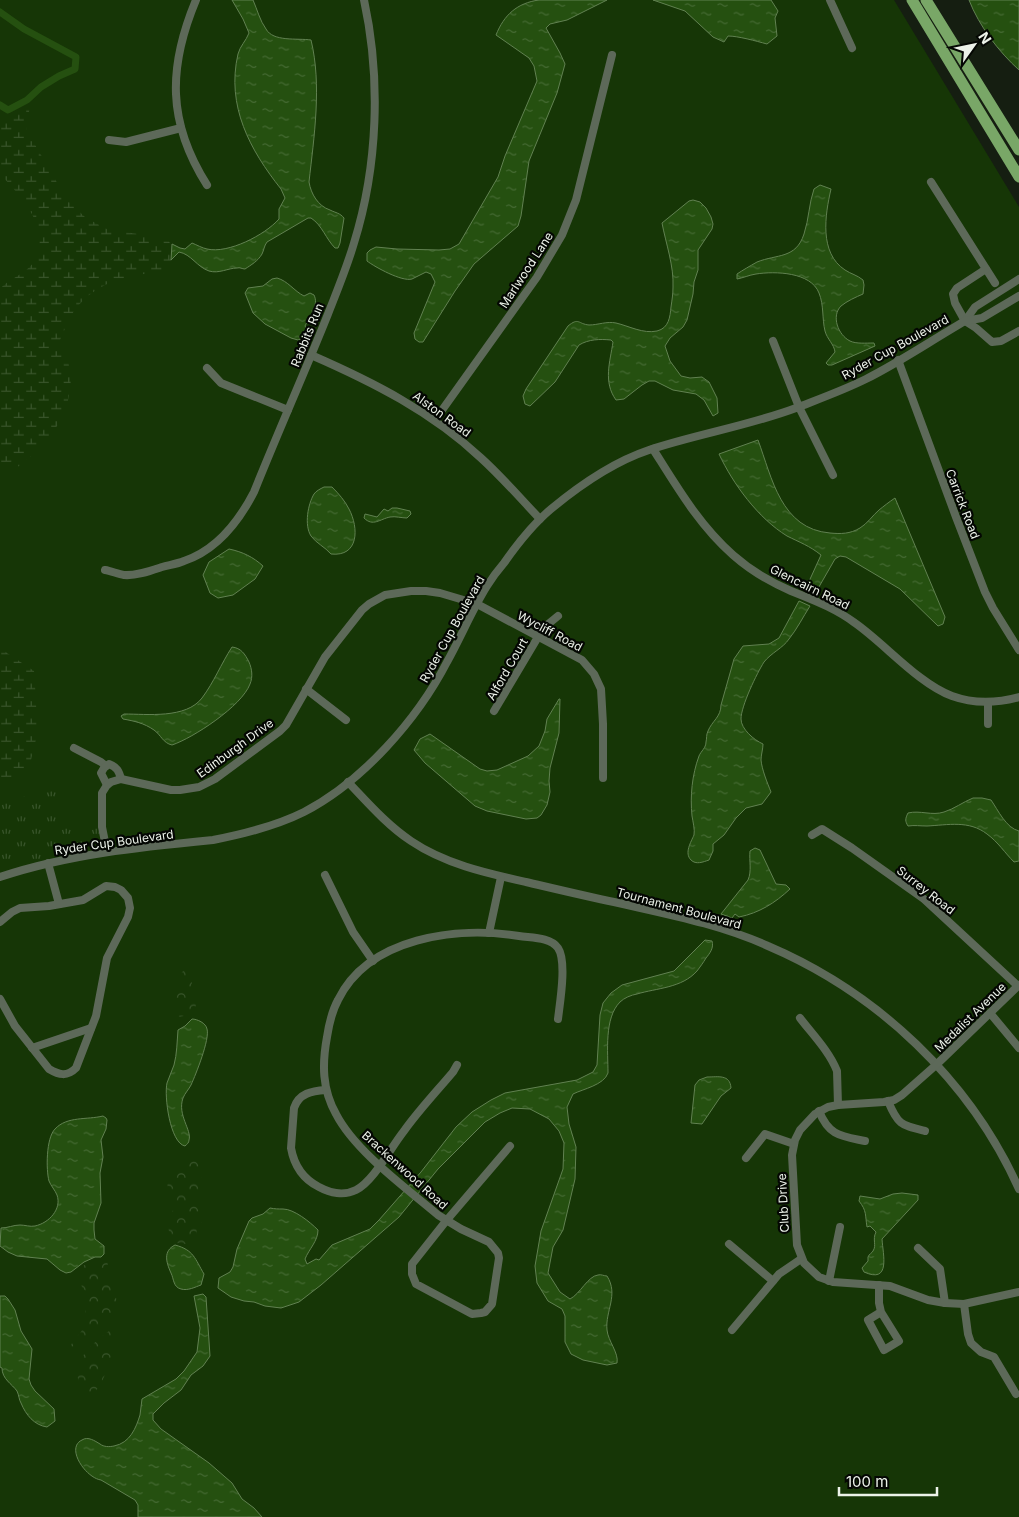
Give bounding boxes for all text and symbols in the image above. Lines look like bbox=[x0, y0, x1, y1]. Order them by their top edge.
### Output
north arrow bbox=[949, 20, 999, 70]
text: N bbox=[975, 29, 995, 47]
street label: Marlwood Lane bbox=[496, 229, 556, 311]
street label: Rabbits Run bbox=[287, 301, 327, 369]
street label: Ryder Cup Boulevard bbox=[839, 311, 951, 383]
street label: Alston Road bbox=[410, 388, 474, 440]
street label: Carrick Road bbox=[943, 467, 983, 541]
street label: Glencairn Road bbox=[768, 561, 852, 613]
street label: Ryder Cup Boulevard bbox=[416, 573, 488, 685]
street label: Wycliff Road bbox=[515, 608, 585, 654]
street label: Alford Court bbox=[483, 635, 531, 703]
street label: Edinburgh Drive bbox=[194, 715, 276, 781]
street label: Ryder Cup Boulevard bbox=[54, 826, 174, 858]
street label: Surrey Road bbox=[894, 863, 958, 917]
street label: Tournament Boulevard bbox=[615, 884, 743, 932]
street label: Medalist Avenue bbox=[931, 979, 1009, 1055]
street label: Brackenwood Road bbox=[359, 1128, 451, 1212]
street label: Club Drive bbox=[774, 1173, 792, 1233]
scale bar bbox=[839, 1464, 936, 1496]
text: 100 m bbox=[846, 1472, 888, 1491]

